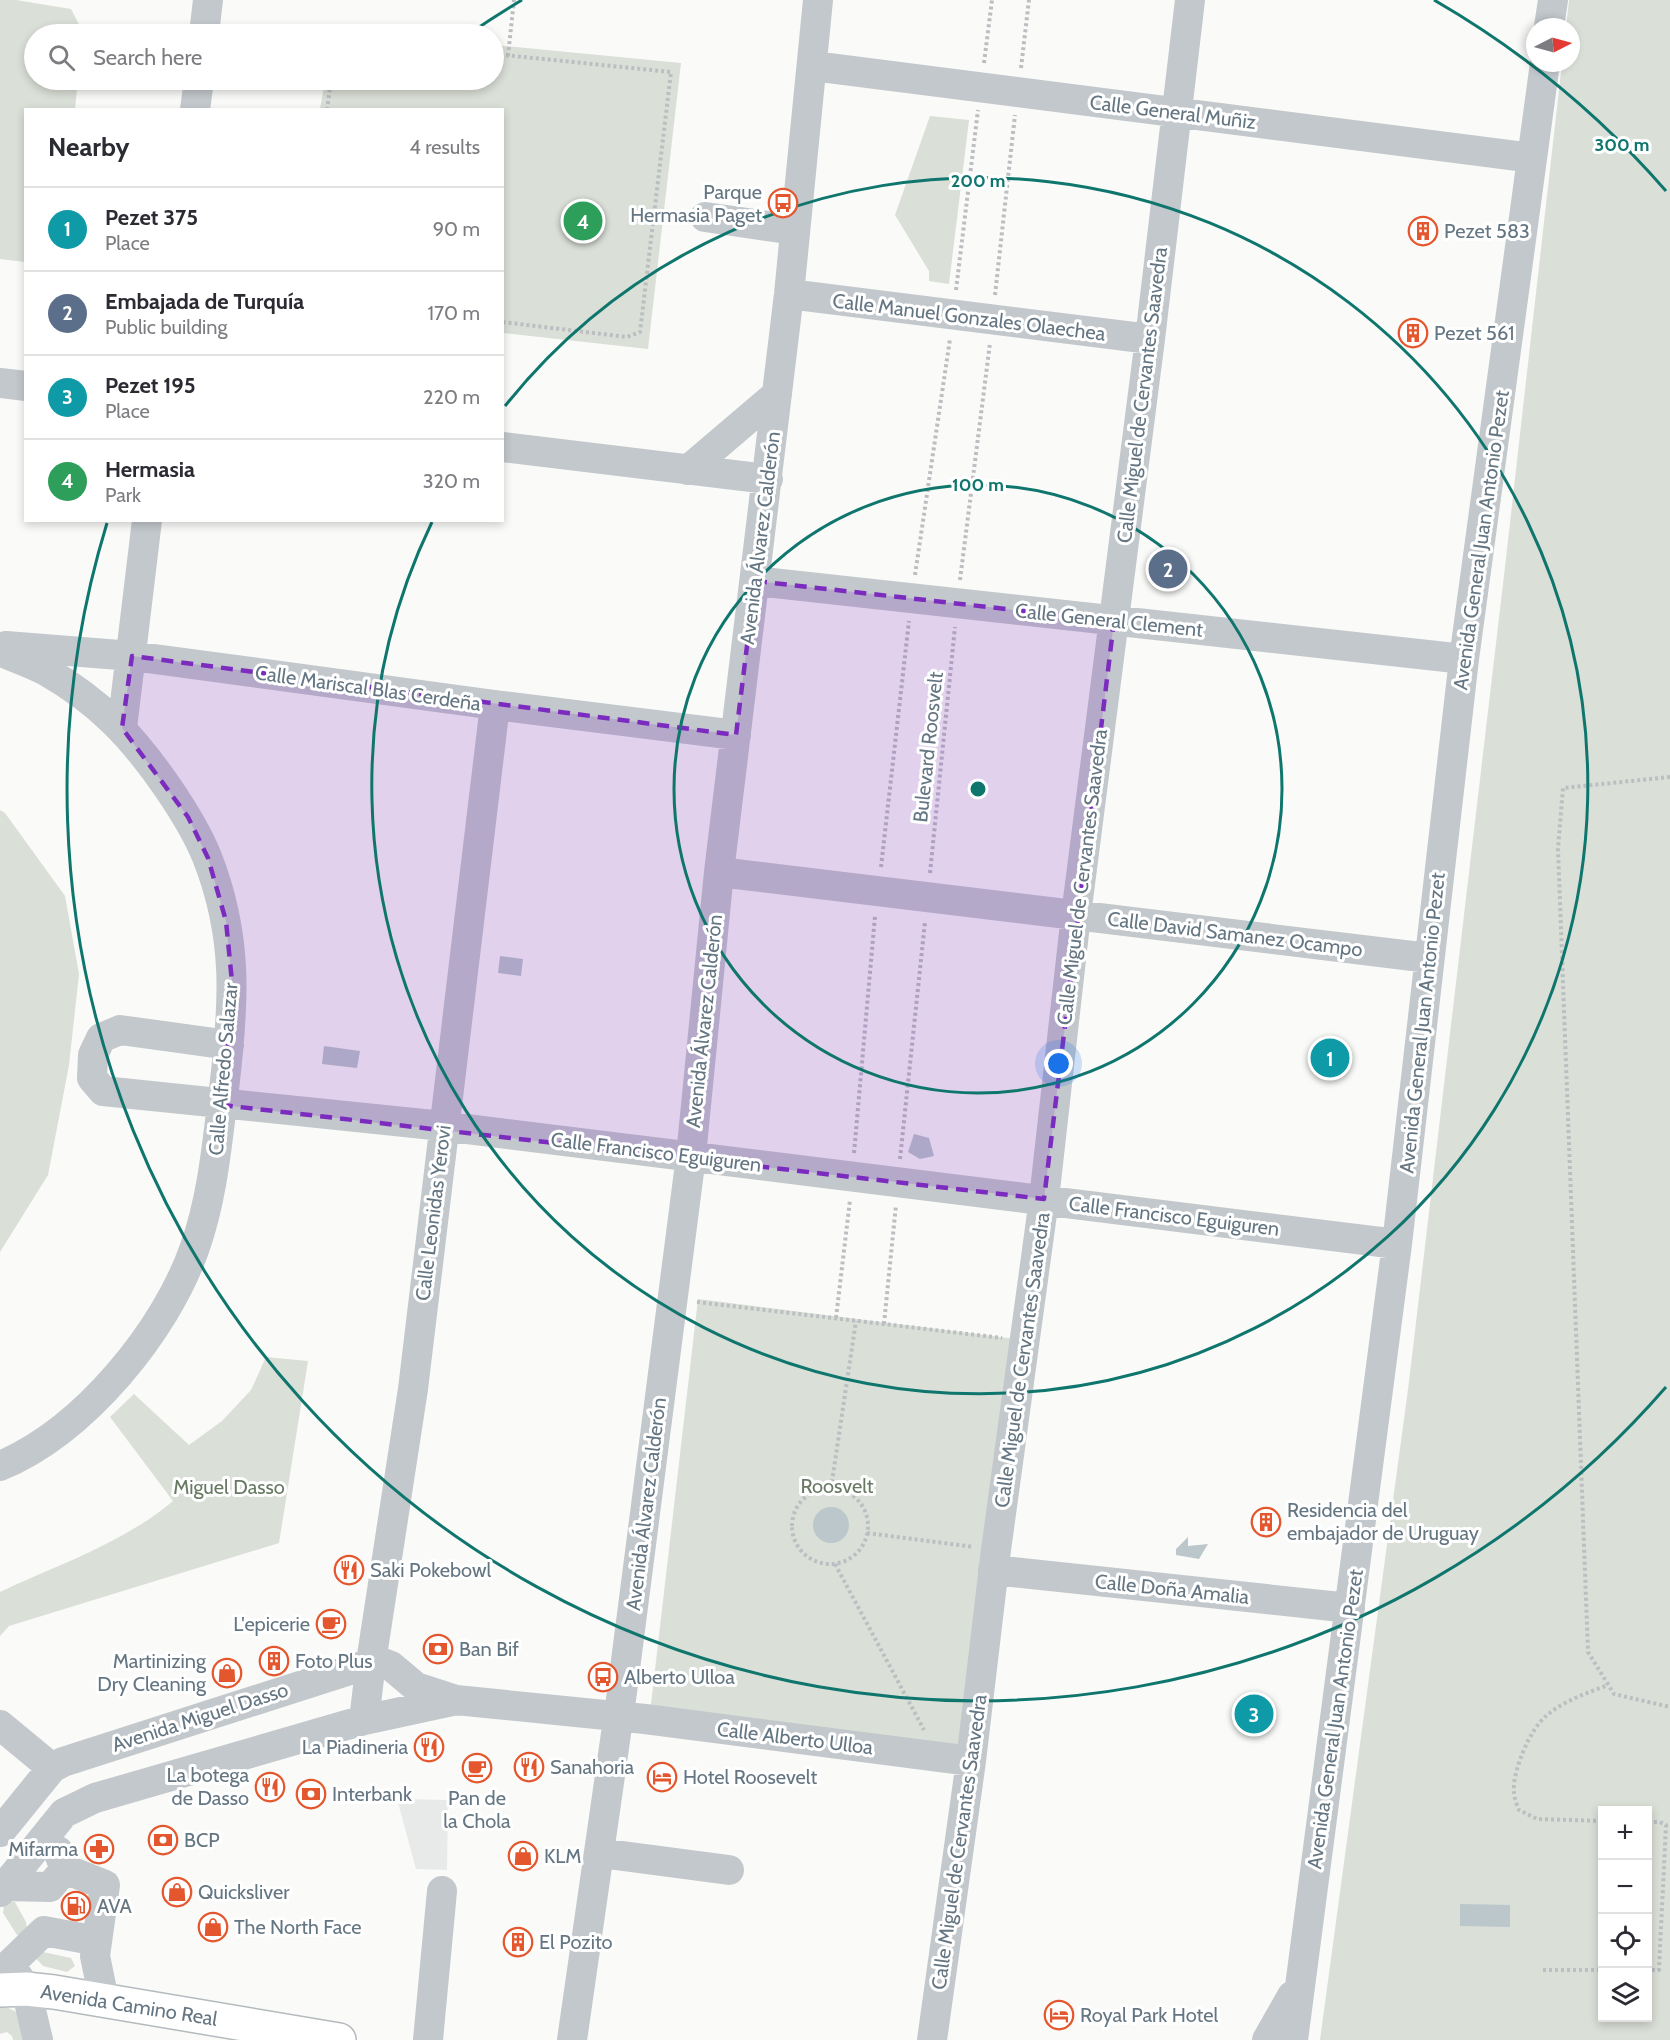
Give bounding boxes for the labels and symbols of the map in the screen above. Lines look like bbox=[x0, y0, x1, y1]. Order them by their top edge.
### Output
north arrow bbox=[1526, 18, 1580, 72]
street label: Calle General Muñiz bbox=[1088, 90, 1258, 134]
text: 300 m bbox=[1595, 134, 1649, 156]
text: 200 m bbox=[951, 170, 1005, 192]
place label: Parque Hermasia Paget bbox=[630, 180, 762, 227]
bus stop icon: Parque Hermasia Paget bbox=[767, 187, 799, 219]
pin: 4 bbox=[564, 198, 602, 244]
building icon: Pezet 583 bbox=[1407, 215, 1439, 247]
place label: Pezet 583 bbox=[1444, 219, 1530, 243]
street label: Calle Miguel de Cervantes Saavedra bbox=[1112, 245, 1172, 544]
street label: Calle Manuel Gonzales Olaechea bbox=[831, 288, 1107, 346]
building icon: Pezet 561 bbox=[1397, 317, 1429, 349]
place label: Pezet 561 bbox=[1434, 321, 1515, 345]
street label: Avenida General Juan Antonio Pezet bbox=[1448, 388, 1514, 691]
street label: Avenida Álvarez Calderón bbox=[735, 430, 785, 646]
text: 100 m bbox=[952, 474, 1004, 496]
pin: 2 bbox=[1148, 546, 1188, 592]
street label: Calle General Clement bbox=[1014, 598, 1204, 642]
street label: Calle Mariscal Blas Cerdeña bbox=[254, 660, 483, 716]
street label: Bulevard Roosvelt bbox=[908, 670, 948, 823]
street label: Calle Miguel de Cervantes Saavedra bbox=[1052, 727, 1112, 1026]
centre of rings bbox=[968, 779, 988, 799]
street label: Avenida General Juan Antonio Pezet bbox=[1394, 871, 1450, 1175]
street label: Calle David Samanez Ocampo bbox=[1106, 906, 1364, 962]
street label: Avenida Álvarez Calderón bbox=[681, 913, 727, 1129]
street label: Calle Alfredo Salazar bbox=[203, 981, 243, 1156]
pin: 1 bbox=[1310, 1036, 1350, 1080]
your location bbox=[1044, 1049, 1073, 1078]
street label: Calle Leonidas Yerovi bbox=[410, 1124, 456, 1302]
street label: Calle Francisco Eguiguren bbox=[549, 1127, 763, 1177]
street label: Calle Francisco Eguiguren bbox=[1067, 1191, 1281, 1241]
street label: Calle Miguel de Cervantes Saavedra bbox=[989, 1210, 1055, 1509]
street label: Avenida Álvarez Calderón bbox=[621, 1396, 671, 1612]
park label: Roosvelt bbox=[800, 1474, 874, 1498]
park label: Miguel Dasso bbox=[173, 1475, 285, 1499]
place label: Residencia del embajador de Uruguay bbox=[1287, 1498, 1479, 1545]
building icon: Residencia del embajador de Uruguay bbox=[1250, 1506, 1282, 1538]
restaurant icon: Saki Pokebowl bbox=[333, 1554, 365, 1586]
place label: Saki Pokebowl bbox=[370, 1558, 491, 1582]
street label: Avenida General Juan Antonio Pezet bbox=[1302, 1567, 1368, 1870]
street label: Calle Doña Amalia bbox=[1094, 1569, 1251, 1609]
cafe icon: L'epicerie bbox=[315, 1608, 347, 1640]
place label: L'epicerie bbox=[233, 1612, 310, 1636]
bank icon: Ban Bif bbox=[422, 1633, 454, 1665]
place label: Ban Bif bbox=[459, 1637, 519, 1661]
building icon: Foto Plus bbox=[258, 1645, 290, 1677]
place label: Martinizing Dry Cleaning bbox=[97, 1649, 207, 1696]
place label: Foto Plus bbox=[295, 1649, 372, 1673]
shop icon: Martinizing Dry Cleaning bbox=[211, 1657, 243, 1689]
bus stop icon: Alberto Ulloa bbox=[587, 1661, 619, 1693]
place label: Alberto Ulloa bbox=[624, 1665, 735, 1689]
street label: Avenida Miguel Dasso bbox=[109, 1677, 291, 1757]
street label: Calle Miguel de Cervantes Saavedra bbox=[926, 1692, 992, 1991]
pin: 3 bbox=[1234, 1692, 1274, 1736]
street label: Calle Alberto Ulloa bbox=[716, 1717, 875, 1760]
restaurant icon: La Piadineria bbox=[413, 1731, 445, 1763]
place label: La Piadineria bbox=[302, 1735, 408, 1759]
restaurant icon: Sanahoria bbox=[513, 1751, 545, 1783]
cafe icon: Pan de la Chola bbox=[461, 1752, 493, 1784]
place label: Sanahoria bbox=[550, 1755, 634, 1779]
hotel icon: Hotel Roosevelt bbox=[646, 1761, 678, 1793]
place label: La botega de Dasso bbox=[166, 1763, 249, 1810]
place label: Hotel Roosevelt bbox=[683, 1765, 817, 1789]
restaurant icon: La botega de Dasso bbox=[254, 1771, 286, 1803]
bank icon: Interbank bbox=[295, 1778, 327, 1810]
place label: Interbank bbox=[332, 1782, 412, 1806]
place label: Pan de la Chola bbox=[443, 1786, 511, 1833]
bank icon: BCP bbox=[147, 1824, 179, 1856]
place label: BCP bbox=[184, 1828, 220, 1852]
pharmacy icon: Mifarma bbox=[83, 1833, 115, 1865]
place label: Mifarma bbox=[8, 1837, 78, 1861]
shop icon: KLM bbox=[507, 1840, 539, 1872]
place label: KLM bbox=[544, 1844, 582, 1868]
shop icon: Quicksliver bbox=[161, 1876, 193, 1908]
place label: Quicksliver bbox=[198, 1880, 290, 1904]
fuel station icon: AVA bbox=[60, 1890, 92, 1922]
place label: AVA bbox=[97, 1894, 133, 1918]
shop icon: The North Face bbox=[197, 1911, 229, 1943]
place label: The North Face bbox=[234, 1915, 361, 1939]
building icon: El Pozito bbox=[502, 1926, 534, 1958]
place label: El Pozito bbox=[539, 1930, 613, 1954]
street label: Avenida Camino Real bbox=[39, 1979, 219, 2031]
hotel icon: Royal Park Hotel bbox=[1043, 1999, 1075, 2031]
place label: Royal Park Hotel bbox=[1080, 2003, 1218, 2027]

